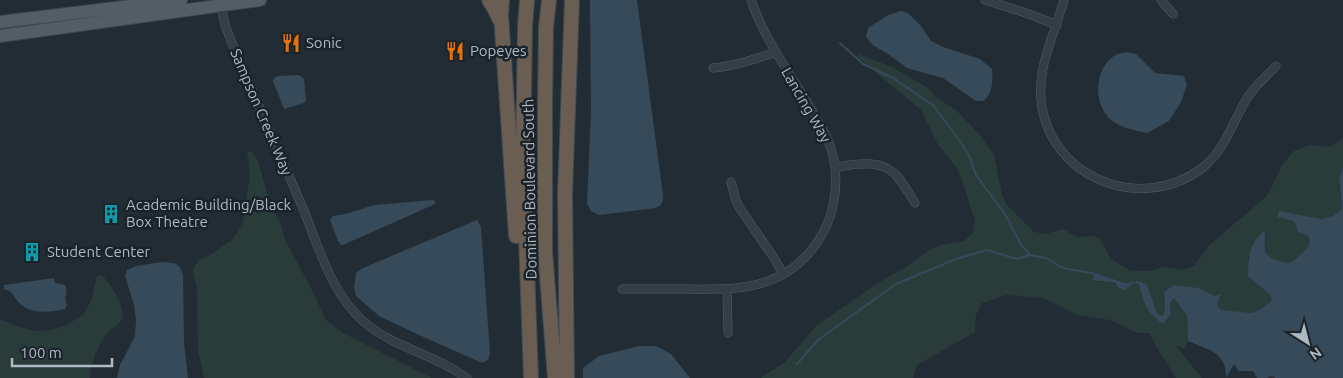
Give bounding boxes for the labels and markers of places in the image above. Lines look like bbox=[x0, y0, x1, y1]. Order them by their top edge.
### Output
restaurant icon: Sonic bbox=[280, 32, 302, 54]
place label: Sonic bbox=[306, 34, 342, 51]
restaurant icon: Popeyes bbox=[444, 40, 466, 62]
place label: Popeyes bbox=[470, 42, 527, 59]
place label: Academic Building/Black Box Theatre bbox=[126, 196, 291, 230]
building icon: Academic Building/Black Box Theatre bbox=[100, 203, 122, 225]
building icon: Student Center bbox=[21, 241, 43, 263]
place label: Student Center bbox=[47, 243, 150, 260]

